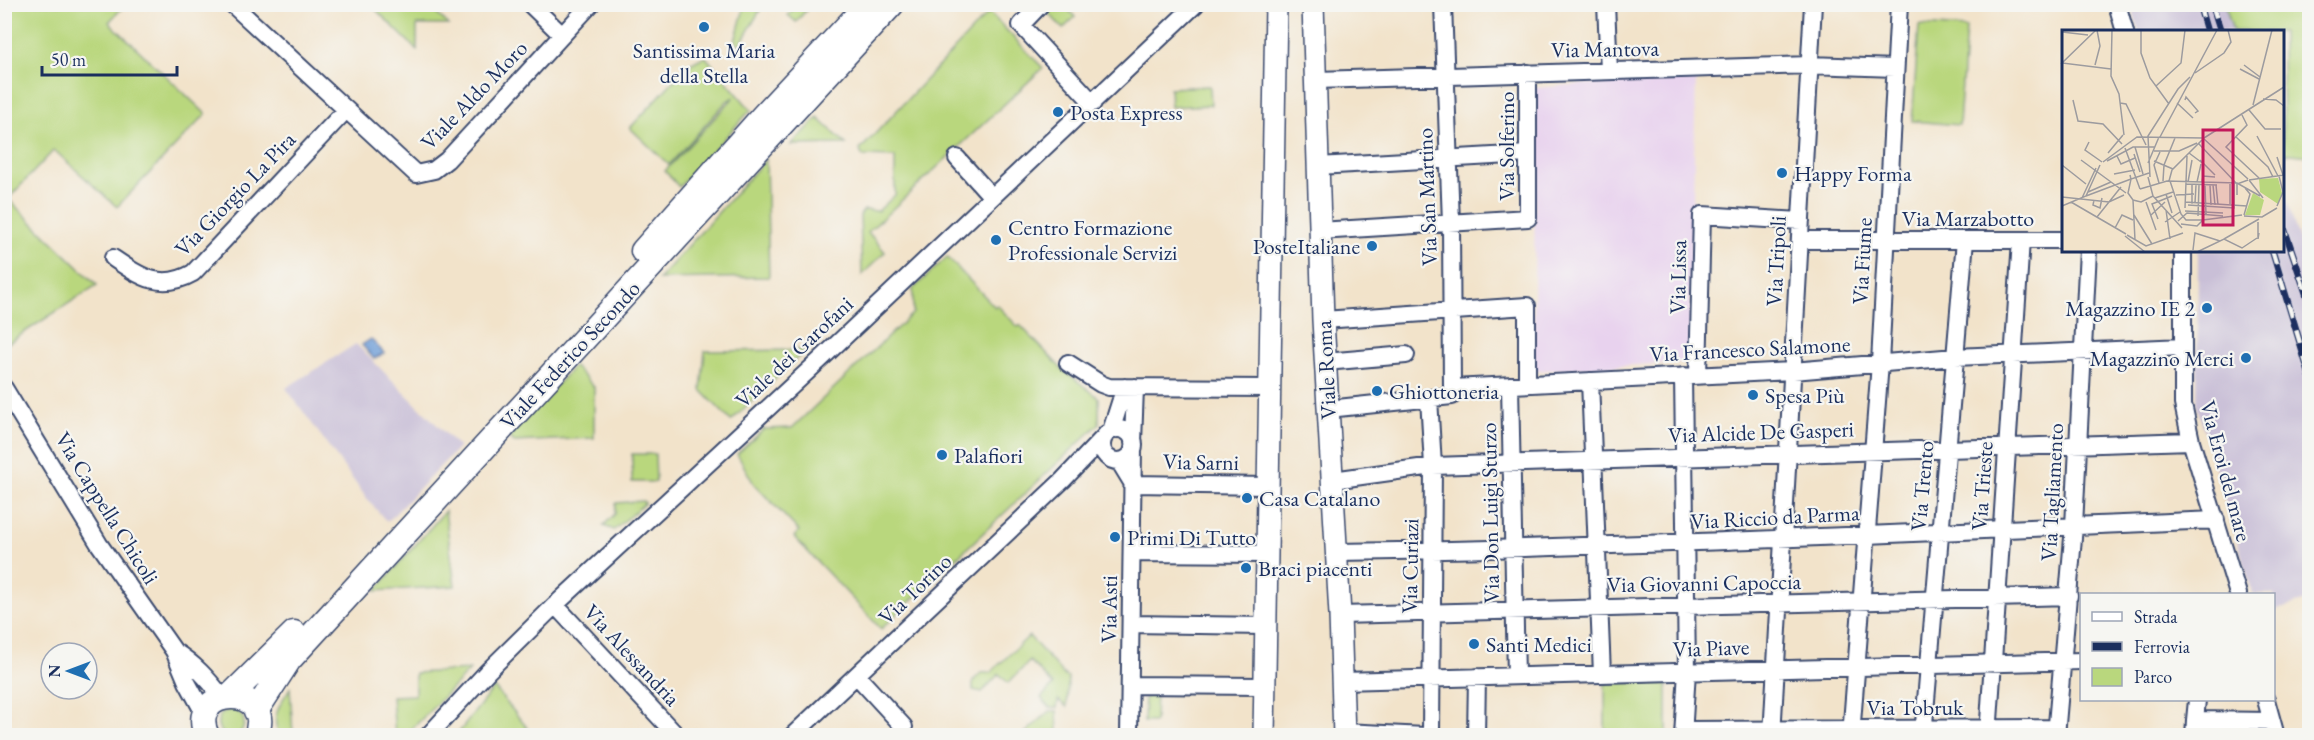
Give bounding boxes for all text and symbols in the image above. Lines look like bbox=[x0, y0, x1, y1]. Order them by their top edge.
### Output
marker: Santissima Maria della Stella bbox=[697, 20, 711, 34]
inset map bbox=[2062, 30, 2284, 252]
street label: Viale Aldo Moro bbox=[414, 34, 534, 156]
street label: Via Mantova bbox=[1551, 34, 1660, 64]
place label: Santissima Maria della Stella bbox=[633, 36, 775, 90]
scale bar bbox=[42, 39, 177, 77]
text: 50 m bbox=[51, 48, 86, 71]
street label: Via Solferino bbox=[1492, 91, 1521, 201]
place label: Posta Express bbox=[1070, 98, 1183, 127]
marker: Posta Express bbox=[1051, 105, 1065, 119]
street label: Via Giorgio La Pira bbox=[168, 125, 302, 263]
street label: Via San Martino bbox=[1410, 127, 1444, 267]
place label: Happy Forma bbox=[1794, 159, 1912, 188]
marker: Happy Forma bbox=[1775, 166, 1789, 180]
street label: Via Marzabotto bbox=[1902, 204, 2034, 233]
place label: Centro Formazione Professionale Servizi bbox=[1008, 213, 1177, 267]
street label: Via Tripoli bbox=[1759, 215, 1793, 307]
street label: Via Fiume bbox=[1845, 216, 1879, 305]
place label: PosteItaliane bbox=[1253, 232, 1360, 261]
marker: Centro Formazione Professionale Servizi bbox=[989, 233, 1003, 247]
marker: PosteItaliane bbox=[1365, 239, 1379, 253]
street label: Via Lissa bbox=[1663, 239, 1693, 314]
street label: Viale Federico Secondo bbox=[493, 274, 647, 436]
street label: Viale dei Garofani bbox=[729, 290, 859, 414]
place label: Magazzino IE 2 bbox=[2065, 294, 2195, 323]
marker: Magazzino IE 2 bbox=[2200, 301, 2214, 315]
street label: Viale Roma bbox=[1309, 319, 1343, 420]
street label: Via Francesco Salamone bbox=[1649, 329, 1852, 369]
place label: Magazzino Merci bbox=[2089, 344, 2234, 373]
marker: Magazzino Merci bbox=[2239, 351, 2253, 365]
place label: Ghiottoneria bbox=[1389, 377, 1499, 406]
place label: Spesa Più bbox=[1765, 381, 1845, 410]
marker: Ghiottoneria bbox=[1370, 384, 1384, 398]
marker: Spesa Più bbox=[1746, 388, 1760, 402]
street label: Via Eroi del mare bbox=[2193, 397, 2259, 545]
street label: Via Alcide De Gasperi bbox=[1667, 414, 1855, 450]
street label: Via Don Luigi Sturzo bbox=[1474, 422, 1506, 604]
street label: Via Tagliamento bbox=[2034, 422, 2070, 562]
street label: Via Cappella Chicoli bbox=[48, 426, 166, 590]
street label: Via Trento bbox=[1904, 439, 1940, 532]
street label: Via Trieste bbox=[1964, 440, 2000, 532]
place label: Palafiori bbox=[954, 441, 1023, 470]
street label: Via Sarni bbox=[1163, 447, 1239, 477]
marker: Palafiori bbox=[935, 448, 949, 462]
place label: Casa Catalano bbox=[1259, 484, 1380, 513]
marker: Casa Catalano bbox=[1240, 491, 1254, 505]
street label: Via Riccio da Parma bbox=[1690, 498, 1861, 536]
street label: Via Curiazi bbox=[1395, 518, 1425, 614]
place label: Primi Di Tutto bbox=[1127, 523, 1256, 552]
marker: Primi Di Tutto bbox=[1108, 530, 1122, 544]
street label: Via Torino bbox=[872, 547, 958, 631]
place label: Braci piacenti bbox=[1258, 554, 1372, 583]
marker: Braci piacenti bbox=[1239, 561, 1253, 575]
street label: Via Giovanni Capoccia bbox=[1607, 567, 1802, 599]
street label: Via Asti bbox=[1094, 575, 1124, 643]
legend bbox=[2080, 593, 2275, 701]
street label: Via Alessandria bbox=[577, 598, 687, 712]
text: Strada bbox=[2134, 605, 2178, 628]
place label: Santi Medici bbox=[1486, 630, 1592, 659]
street label: Via Piave bbox=[1672, 632, 1750, 664]
text: Ferrovia bbox=[2134, 635, 2191, 658]
marker: Santi Medici bbox=[1467, 637, 1481, 651]
north arrow bbox=[39, 641, 99, 701]
text: N bbox=[44, 664, 65, 677]
text: Parco bbox=[2134, 665, 2172, 688]
street label: Via Tobruk bbox=[1867, 693, 1964, 722]

